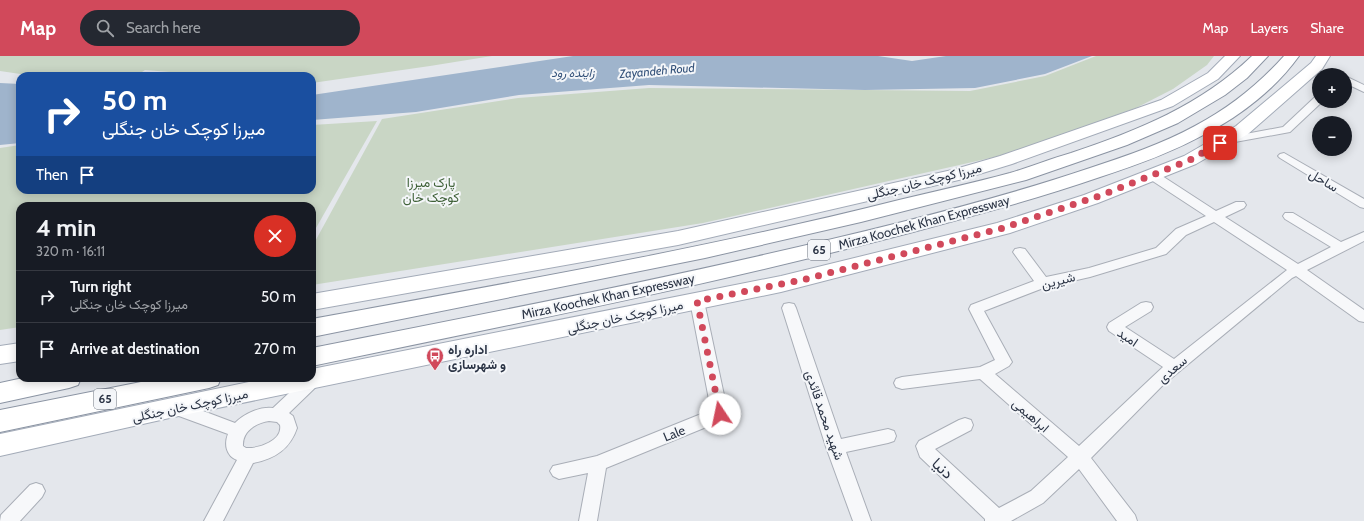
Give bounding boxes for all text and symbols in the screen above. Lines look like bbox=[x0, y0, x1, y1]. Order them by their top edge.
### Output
search box bbox=[80, 10, 360, 46]
text: Map bbox=[20, 17, 56, 40]
icon: search bbox=[94, 17, 116, 39]
text: Search here bbox=[126, 19, 201, 37]
text: Map bbox=[1203, 19, 1228, 37]
text: Layers bbox=[1250, 19, 1288, 37]
text: Share bbox=[1310, 19, 1344, 37]
water label: Zayandeh Roud bbox=[618, 60, 696, 81]
water label: زاینده رود bbox=[551, 65, 596, 81]
map controls bbox=[1312, 68, 1352, 156]
button: + bbox=[1312, 68, 1352, 108]
text: 50 m bbox=[102, 83, 167, 117]
icon: right bbox=[36, 88, 88, 140]
button: − bbox=[1312, 116, 1352, 156]
text: میرزا کوچک خان جنگلی bbox=[102, 118, 265, 140]
pin bbox=[1203, 126, 1237, 160]
icon: arrive bbox=[1209, 132, 1231, 154]
street label: میرزا کوچک خان جنگلی bbox=[865, 159, 984, 205]
icon: arrive bbox=[76, 164, 98, 186]
street label: ساحل bbox=[1306, 165, 1341, 196]
text: Then bbox=[36, 166, 68, 184]
park label: پارک میرزا کوچک خان bbox=[403, 174, 459, 207]
street label: Mirza Koochek Khan Expressway bbox=[837, 191, 1012, 253]
text: 4 min bbox=[36, 213, 96, 242]
button: close bbox=[254, 215, 296, 257]
road number: 65 bbox=[808, 240, 830, 260]
text: 320 m · 16:11 bbox=[36, 243, 105, 259]
street label: شیرین bbox=[1039, 268, 1077, 293]
street label: Mirza Koochek Khan Expressway bbox=[520, 270, 697, 322]
text: Turn right bbox=[70, 278, 131, 296]
icon: right bbox=[36, 286, 58, 308]
text: 50 m bbox=[261, 288, 296, 306]
text: میرزا کوچک خان جنگلی bbox=[70, 296, 188, 312]
street label: میرزا کوچک خان جنگلی bbox=[566, 296, 685, 338]
street label: امید bbox=[1115, 324, 1141, 350]
icon: arrive bbox=[36, 338, 58, 360]
text: Arrive at destination bbox=[70, 340, 200, 358]
text: 270 m bbox=[254, 340, 296, 358]
place label: اداره راه و شهرسازی bbox=[448, 341, 506, 373]
bus stop icon: اداره راه و شهرسازی bbox=[425, 346, 445, 371]
street label: سعدی bbox=[1154, 352, 1191, 387]
street label: شهید محمد قائدی bbox=[801, 368, 848, 462]
street label: میرزا کوچک خان جنگلی bbox=[131, 385, 250, 427]
road number: 65 bbox=[94, 389, 116, 409]
position arrow bbox=[699, 393, 741, 435]
street label: ابراهیمی bbox=[1009, 395, 1053, 436]
street label: Lale bbox=[661, 421, 688, 445]
street label: دنیا bbox=[928, 454, 957, 483]

